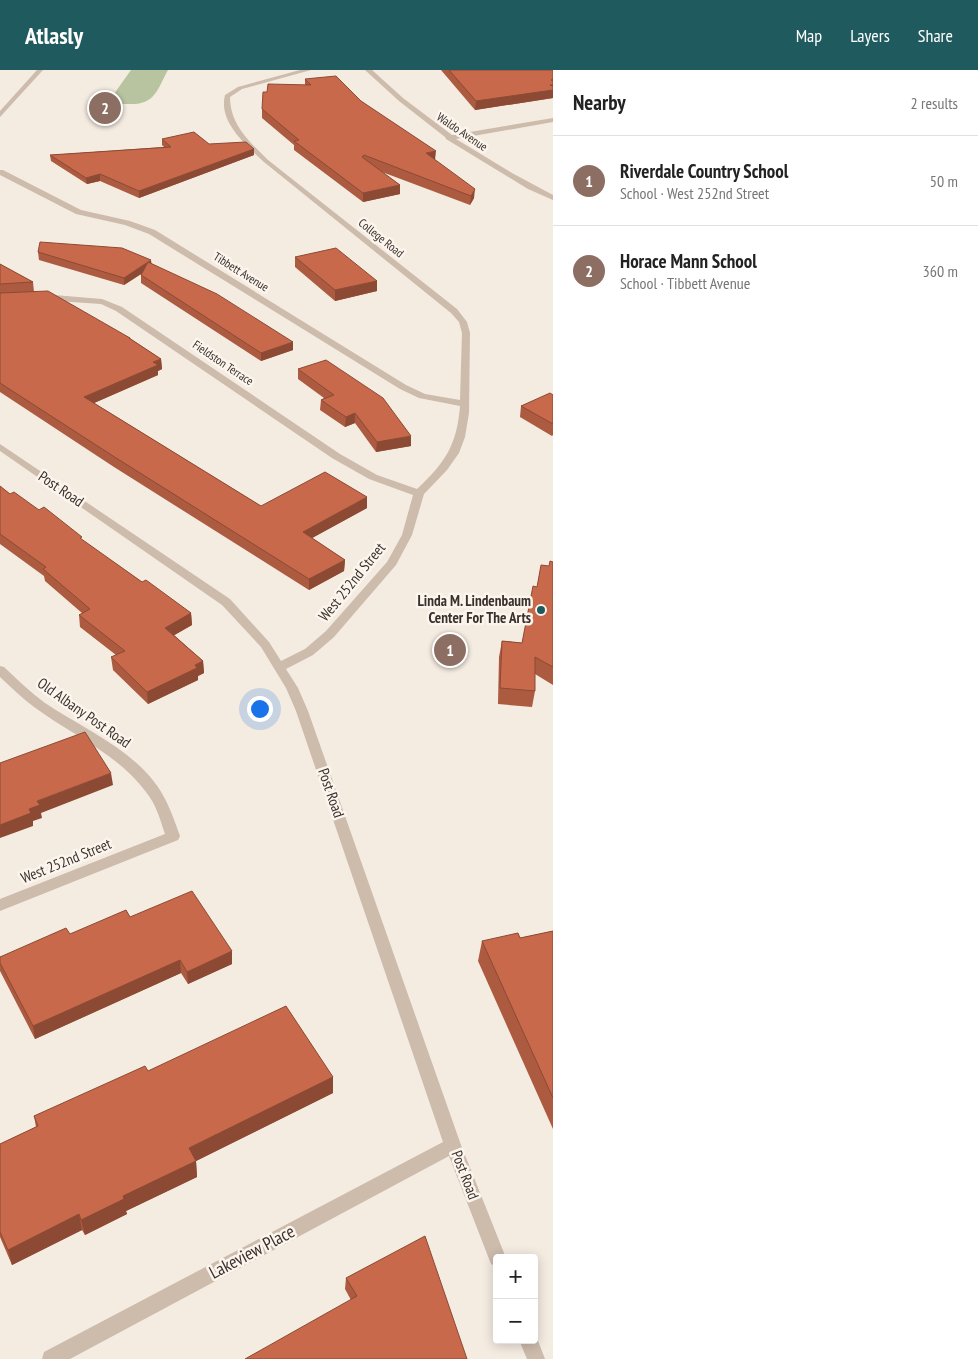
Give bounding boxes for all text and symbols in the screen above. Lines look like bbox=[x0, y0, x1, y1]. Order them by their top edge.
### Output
text: Atlasly bbox=[25, 20, 83, 51]
text: Map bbox=[796, 24, 822, 47]
text: Layers bbox=[850, 24, 890, 47]
text: Share bbox=[918, 24, 953, 47]
pin: 2 bbox=[89, 89, 121, 127]
text: Nearby bbox=[573, 89, 626, 116]
text: 2 results bbox=[911, 93, 958, 113]
street label: Waldo Avenue bbox=[434, 109, 491, 154]
text: Riverdale Country School bbox=[620, 159, 788, 183]
text: 1 bbox=[585, 171, 593, 191]
text: 50 m bbox=[930, 171, 958, 191]
text: School · West 252nd Street bbox=[620, 183, 769, 203]
street label: College Road bbox=[356, 215, 407, 260]
street label: Tibbett Avenue bbox=[211, 249, 272, 295]
text: Horace Mann School bbox=[620, 249, 757, 273]
text: 2 bbox=[585, 261, 593, 281]
text: 360 m bbox=[923, 261, 958, 281]
text: School · Tibbett Avenue bbox=[620, 273, 750, 293]
street label: Fieldston Terrace bbox=[190, 337, 256, 388]
street label: Post Road bbox=[35, 467, 88, 511]
street label: West 252nd Street bbox=[314, 539, 389, 625]
place label: Linda M. Lindenbaum Center For The Arts bbox=[418, 591, 531, 627]
marker: Linda M. Lindenbaum Center For The Arts bbox=[535, 604, 547, 616]
pin: 1 bbox=[434, 631, 466, 669]
street label: Old Albany Post Road bbox=[34, 673, 135, 752]
your location bbox=[247, 696, 273, 722]
street label: Post Road bbox=[314, 766, 349, 820]
street label: West 252nd Street bbox=[18, 834, 114, 887]
street label: Post Road bbox=[447, 1148, 483, 1202]
street label: Lakeview Place bbox=[205, 1219, 299, 1284]
map controls bbox=[493, 1254, 538, 1344]
button: + bbox=[493, 1254, 538, 1299]
button: − bbox=[493, 1299, 538, 1344]

